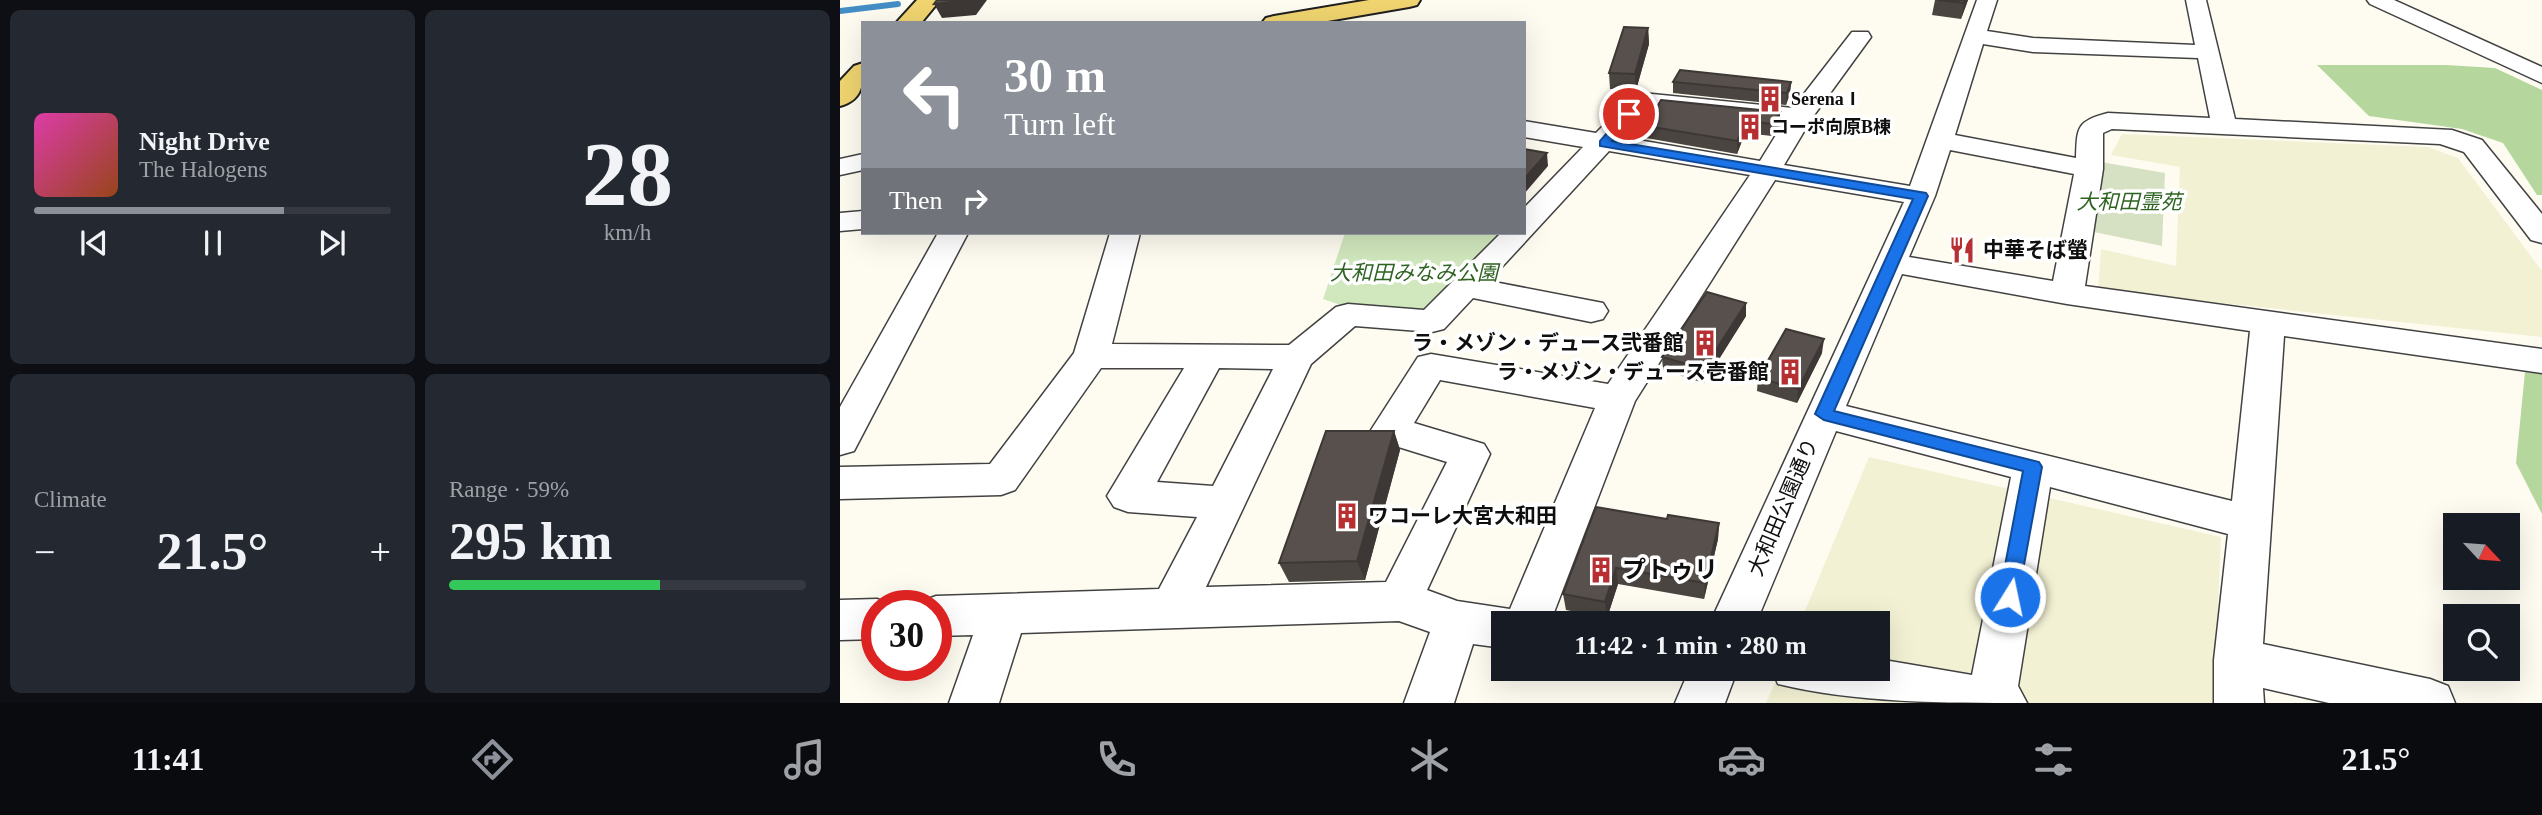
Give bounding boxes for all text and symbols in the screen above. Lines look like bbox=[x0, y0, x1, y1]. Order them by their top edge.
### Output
text: 30 m bbox=[1004, 48, 1106, 103]
icon: left bbox=[889, 49, 980, 140]
pin bbox=[1599, 84, 1659, 144]
building icon: SerenaⅠ bbox=[1755, 84, 1785, 114]
place label: SerenaⅠ bbox=[1791, 89, 1862, 109]
icon: arrive bbox=[1610, 95, 1648, 133]
text: Turn left bbox=[1004, 106, 1116, 142]
building icon: コーポ向原B棟 bbox=[1735, 112, 1765, 142]
place label: コーポ向原B棟 bbox=[1771, 117, 1891, 137]
text: 28 bbox=[582, 124, 673, 225]
text: Night Drive bbox=[139, 127, 270, 156]
text: The Halogens bbox=[139, 157, 267, 182]
icon: right bbox=[956, 182, 994, 220]
text: Then bbox=[889, 186, 942, 215]
park label: 大和田霊苑 bbox=[2077, 190, 2184, 214]
text: km/h bbox=[604, 220, 651, 245]
icon: previous bbox=[75, 224, 113, 262]
icon: pause bbox=[194, 224, 232, 262]
icon: next bbox=[313, 224, 351, 262]
restaurant icon: 中華そば螢 bbox=[1947, 235, 1977, 265]
place label: 中華そば螢 bbox=[1983, 238, 2088, 262]
park label: 大和田みなみ公園 bbox=[1330, 261, 1501, 285]
building icon: ラ・メゾン・デュース弐番館 bbox=[1690, 328, 1720, 358]
place label: ラ・メゾン・デュース弐番館 bbox=[1412, 331, 1684, 355]
building icon: ラ・メゾン・デュース壱番館 bbox=[1775, 357, 1805, 387]
place label: ラ・メゾン・デュース壱番館 bbox=[1497, 360, 1769, 384]
street label: 大和田公園通り bbox=[1743, 435, 1823, 579]
text: Range · 59% bbox=[449, 477, 569, 502]
text: Climate bbox=[34, 487, 107, 512]
building icon: ワコーレ大宮大和田 bbox=[1332, 501, 1362, 531]
place label: ワコーレ大宮大和田 bbox=[1368, 504, 1557, 528]
text: 295 km bbox=[449, 513, 612, 570]
north arrow bbox=[2443, 513, 2520, 590]
map controls bbox=[2443, 513, 2520, 681]
text: 21.5° bbox=[157, 523, 268, 580]
text: − bbox=[34, 531, 55, 573]
text: + bbox=[370, 531, 391, 573]
building icon: プトゥリ bbox=[1586, 555, 1616, 585]
place label: プトゥリ bbox=[1622, 557, 1718, 583]
position arrow bbox=[1973, 560, 2047, 634]
speed limit sign: 30 bbox=[861, 590, 952, 681]
button: search bbox=[2443, 604, 2520, 681]
text: 11:42 · 1 min · 280 m bbox=[1574, 631, 1807, 660]
icon: directions bbox=[468, 735, 517, 784]
icon: music bbox=[780, 735, 829, 784]
icon: phone bbox=[1092, 735, 1141, 784]
icon: climate bbox=[1405, 735, 1454, 784]
icon: car bbox=[1717, 735, 1766, 784]
icon: filters bbox=[2029, 735, 2078, 784]
text: 11:41 bbox=[132, 741, 205, 777]
text: 21.5° bbox=[2342, 741, 2410, 777]

